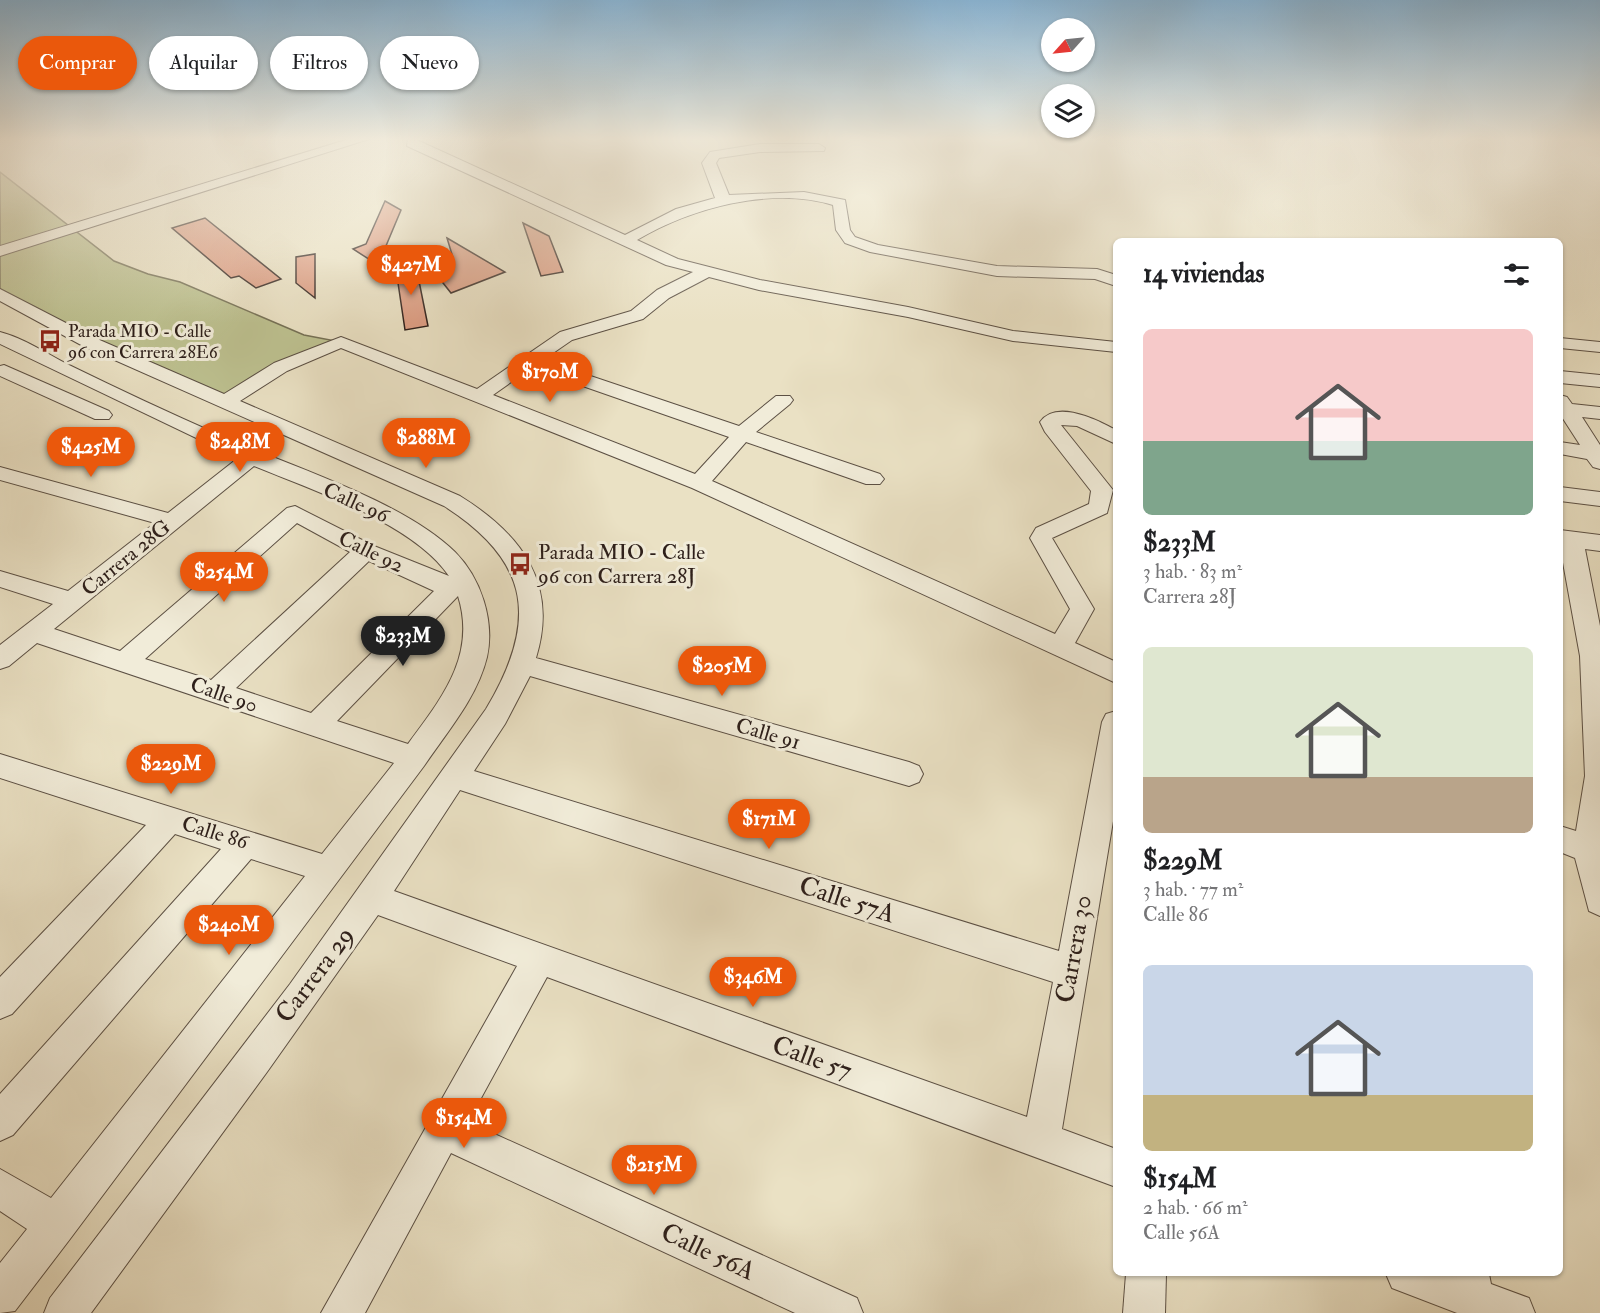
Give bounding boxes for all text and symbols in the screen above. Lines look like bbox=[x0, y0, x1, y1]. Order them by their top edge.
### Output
north arrow bbox=[1041, 18, 1095, 72]
map controls bbox=[1041, 18, 1095, 138]
chip: Comprar bbox=[18, 36, 137, 90]
chip: Alquilar bbox=[149, 36, 258, 90]
chip: Filtros bbox=[270, 36, 368, 90]
chip: Nuevo bbox=[380, 36, 479, 90]
button: layers bbox=[1041, 84, 1095, 138]
pin: $427M bbox=[369, 245, 453, 296]
text: $427M bbox=[381, 252, 441, 277]
text: 14 viviendas bbox=[1143, 258, 1264, 290]
icon: filters bbox=[1500, 258, 1533, 291]
place label: Parada MIO - Calle 96 con Carrera 28E6 bbox=[66, 320, 219, 364]
bus stop icon: Parada MIO - Calle 96 con Carrera 28E6 bbox=[37, 328, 63, 354]
pin: $170M bbox=[508, 352, 592, 403]
text: $170M bbox=[521, 359, 579, 384]
icon: home bbox=[1284, 368, 1392, 476]
pin: $288M bbox=[384, 418, 468, 469]
pin: $248M bbox=[198, 422, 282, 473]
text: $288M bbox=[396, 425, 456, 450]
pin: $425M bbox=[49, 427, 133, 478]
text: $248M bbox=[210, 429, 270, 454]
text: $425M bbox=[61, 434, 121, 459]
street label: Calle 96 bbox=[319, 477, 394, 530]
street label: Carrera 28G bbox=[76, 514, 176, 602]
street label: Calle 92 bbox=[334, 525, 408, 579]
text: $233M bbox=[1143, 527, 1216, 559]
place label: Parada MIO - Calle 96 con Carrera 28J bbox=[536, 539, 705, 590]
bus stop icon: Parada MIO - Calle 96 con Carrera 28J bbox=[507, 551, 533, 577]
pin: $254M bbox=[182, 552, 266, 603]
text: $254M bbox=[194, 559, 254, 584]
text: 3 hab. · 83 m² bbox=[1143, 559, 1242, 584]
text: Carrera 28J bbox=[1143, 584, 1237, 609]
pin: $233M bbox=[361, 616, 445, 667]
text: $233M bbox=[375, 623, 431, 648]
pin: $205M bbox=[680, 646, 764, 697]
text: $205M bbox=[692, 653, 752, 678]
street label: Calle 90 bbox=[187, 671, 261, 719]
icon: home bbox=[1284, 686, 1392, 794]
street label: Calle 91 bbox=[733, 712, 803, 756]
pin: $229M bbox=[129, 744, 213, 795]
text: $229M bbox=[140, 751, 202, 776]
pin: $171M bbox=[727, 799, 811, 850]
text: $171M bbox=[742, 806, 796, 831]
street label: Calle 86 bbox=[178, 810, 253, 856]
text: $229M bbox=[1143, 845, 1223, 877]
street label: Calle 57A bbox=[795, 869, 900, 931]
text: 3 hab. · 77 m² bbox=[1143, 877, 1243, 902]
street label: Carrera 30 bbox=[1049, 893, 1099, 1005]
text: Calle 86 bbox=[1143, 902, 1208, 927]
pin: $240M bbox=[187, 905, 271, 956]
text: $240M bbox=[198, 912, 260, 937]
street label: Carrera 29 bbox=[268, 921, 362, 1029]
pin: $346M bbox=[711, 957, 795, 1008]
text: $346M bbox=[723, 964, 783, 989]
icon: home bbox=[1284, 1004, 1392, 1112]
street label: Calle 57 bbox=[768, 1029, 856, 1087]
pin: $154M bbox=[422, 1098, 506, 1149]
text: $154M bbox=[436, 1105, 492, 1130]
pin: $215M bbox=[612, 1145, 696, 1196]
text: $215M bbox=[626, 1152, 682, 1177]
text: $154M bbox=[1143, 1163, 1217, 1195]
text: 2 hab. · 66 m² bbox=[1143, 1195, 1248, 1220]
street label: Calle 56A bbox=[656, 1216, 761, 1288]
text: Calle 56A bbox=[1143, 1220, 1220, 1245]

